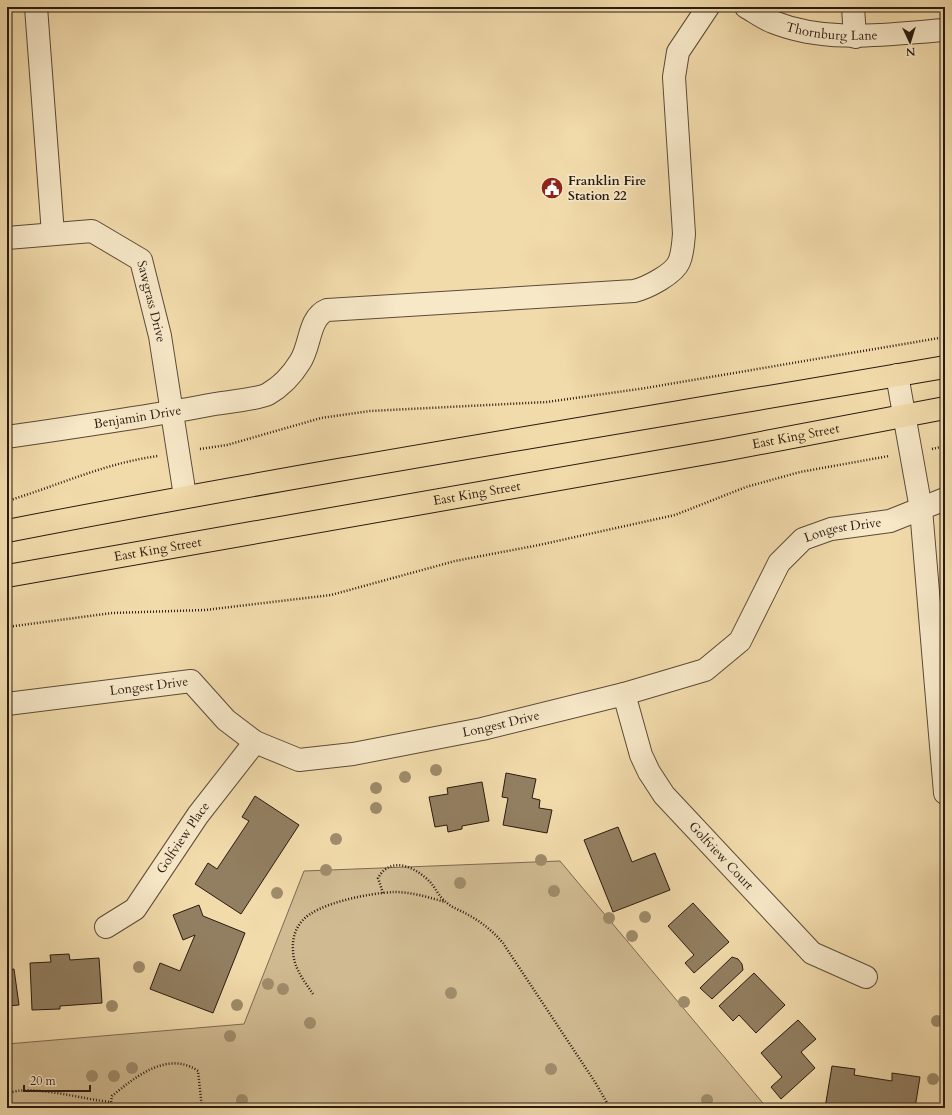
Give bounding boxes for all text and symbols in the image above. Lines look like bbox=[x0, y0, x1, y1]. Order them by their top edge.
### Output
street label: Thornburg Lane bbox=[784, 18, 878, 45]
north arrow bbox=[890, 22, 930, 62]
text: N bbox=[905, 44, 916, 59]
place label: Franklin Fire Station 22 bbox=[568, 172, 646, 205]
public building icon: Franklin Fire Station 22 bbox=[539, 175, 565, 201]
street label: Sawgrass Drive bbox=[132, 259, 170, 344]
street label: Benjamin Drive bbox=[92, 401, 183, 433]
street label: East King Street bbox=[751, 419, 841, 453]
street label: East King Street bbox=[432, 477, 522, 510]
street label: Longest Drive bbox=[802, 513, 883, 547]
street label: East King Street bbox=[113, 533, 203, 566]
street label: Longest Drive bbox=[109, 672, 189, 700]
street label: Longest Drive bbox=[461, 706, 541, 742]
street label: Golfview Place bbox=[152, 798, 214, 877]
street label: Golfview Court bbox=[684, 818, 758, 894]
scale bar bbox=[24, 1067, 90, 1093]
text: 20 m bbox=[30, 1073, 57, 1089]

